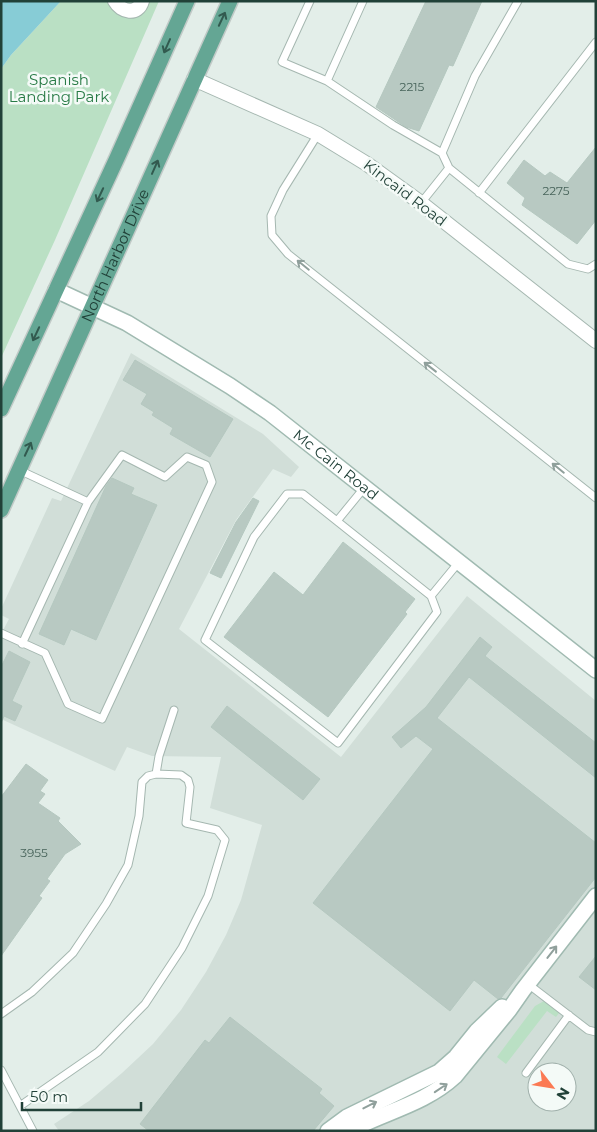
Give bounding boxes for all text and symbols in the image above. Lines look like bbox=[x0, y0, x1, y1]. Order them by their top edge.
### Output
one-way arrow bbox=[218, 12, 227, 27]
one-way arrow bbox=[162, 38, 171, 53]
park label: Spanish Landing Park bbox=[9, 70, 109, 106]
house number: 2215 bbox=[400, 79, 425, 94]
street label: Kincaid Road bbox=[360, 155, 451, 230]
one-way arrow bbox=[151, 160, 161, 175]
house number: 2275 bbox=[542, 183, 570, 198]
street label: North Harbor Drive bbox=[77, 186, 153, 325]
one-way arrow bbox=[95, 187, 104, 202]
one-way arrow bbox=[297, 260, 310, 271]
one-way arrow bbox=[31, 326, 40, 341]
one-way arrow bbox=[424, 361, 437, 372]
street label: Mc Cain Road bbox=[290, 425, 383, 504]
one-way arrow bbox=[24, 442, 34, 457]
one-way arrow bbox=[551, 462, 564, 473]
house number: 3955 bbox=[20, 845, 48, 860]
one-way arrow bbox=[547, 946, 558, 959]
north arrow bbox=[527, 1062, 577, 1112]
scale bar bbox=[22, 1080, 141, 1112]
one-way arrow bbox=[433, 1083, 447, 1093]
text: N bbox=[553, 1084, 574, 1103]
text: 50 m bbox=[30, 1087, 68, 1106]
one-way arrow bbox=[362, 1100, 377, 1110]

